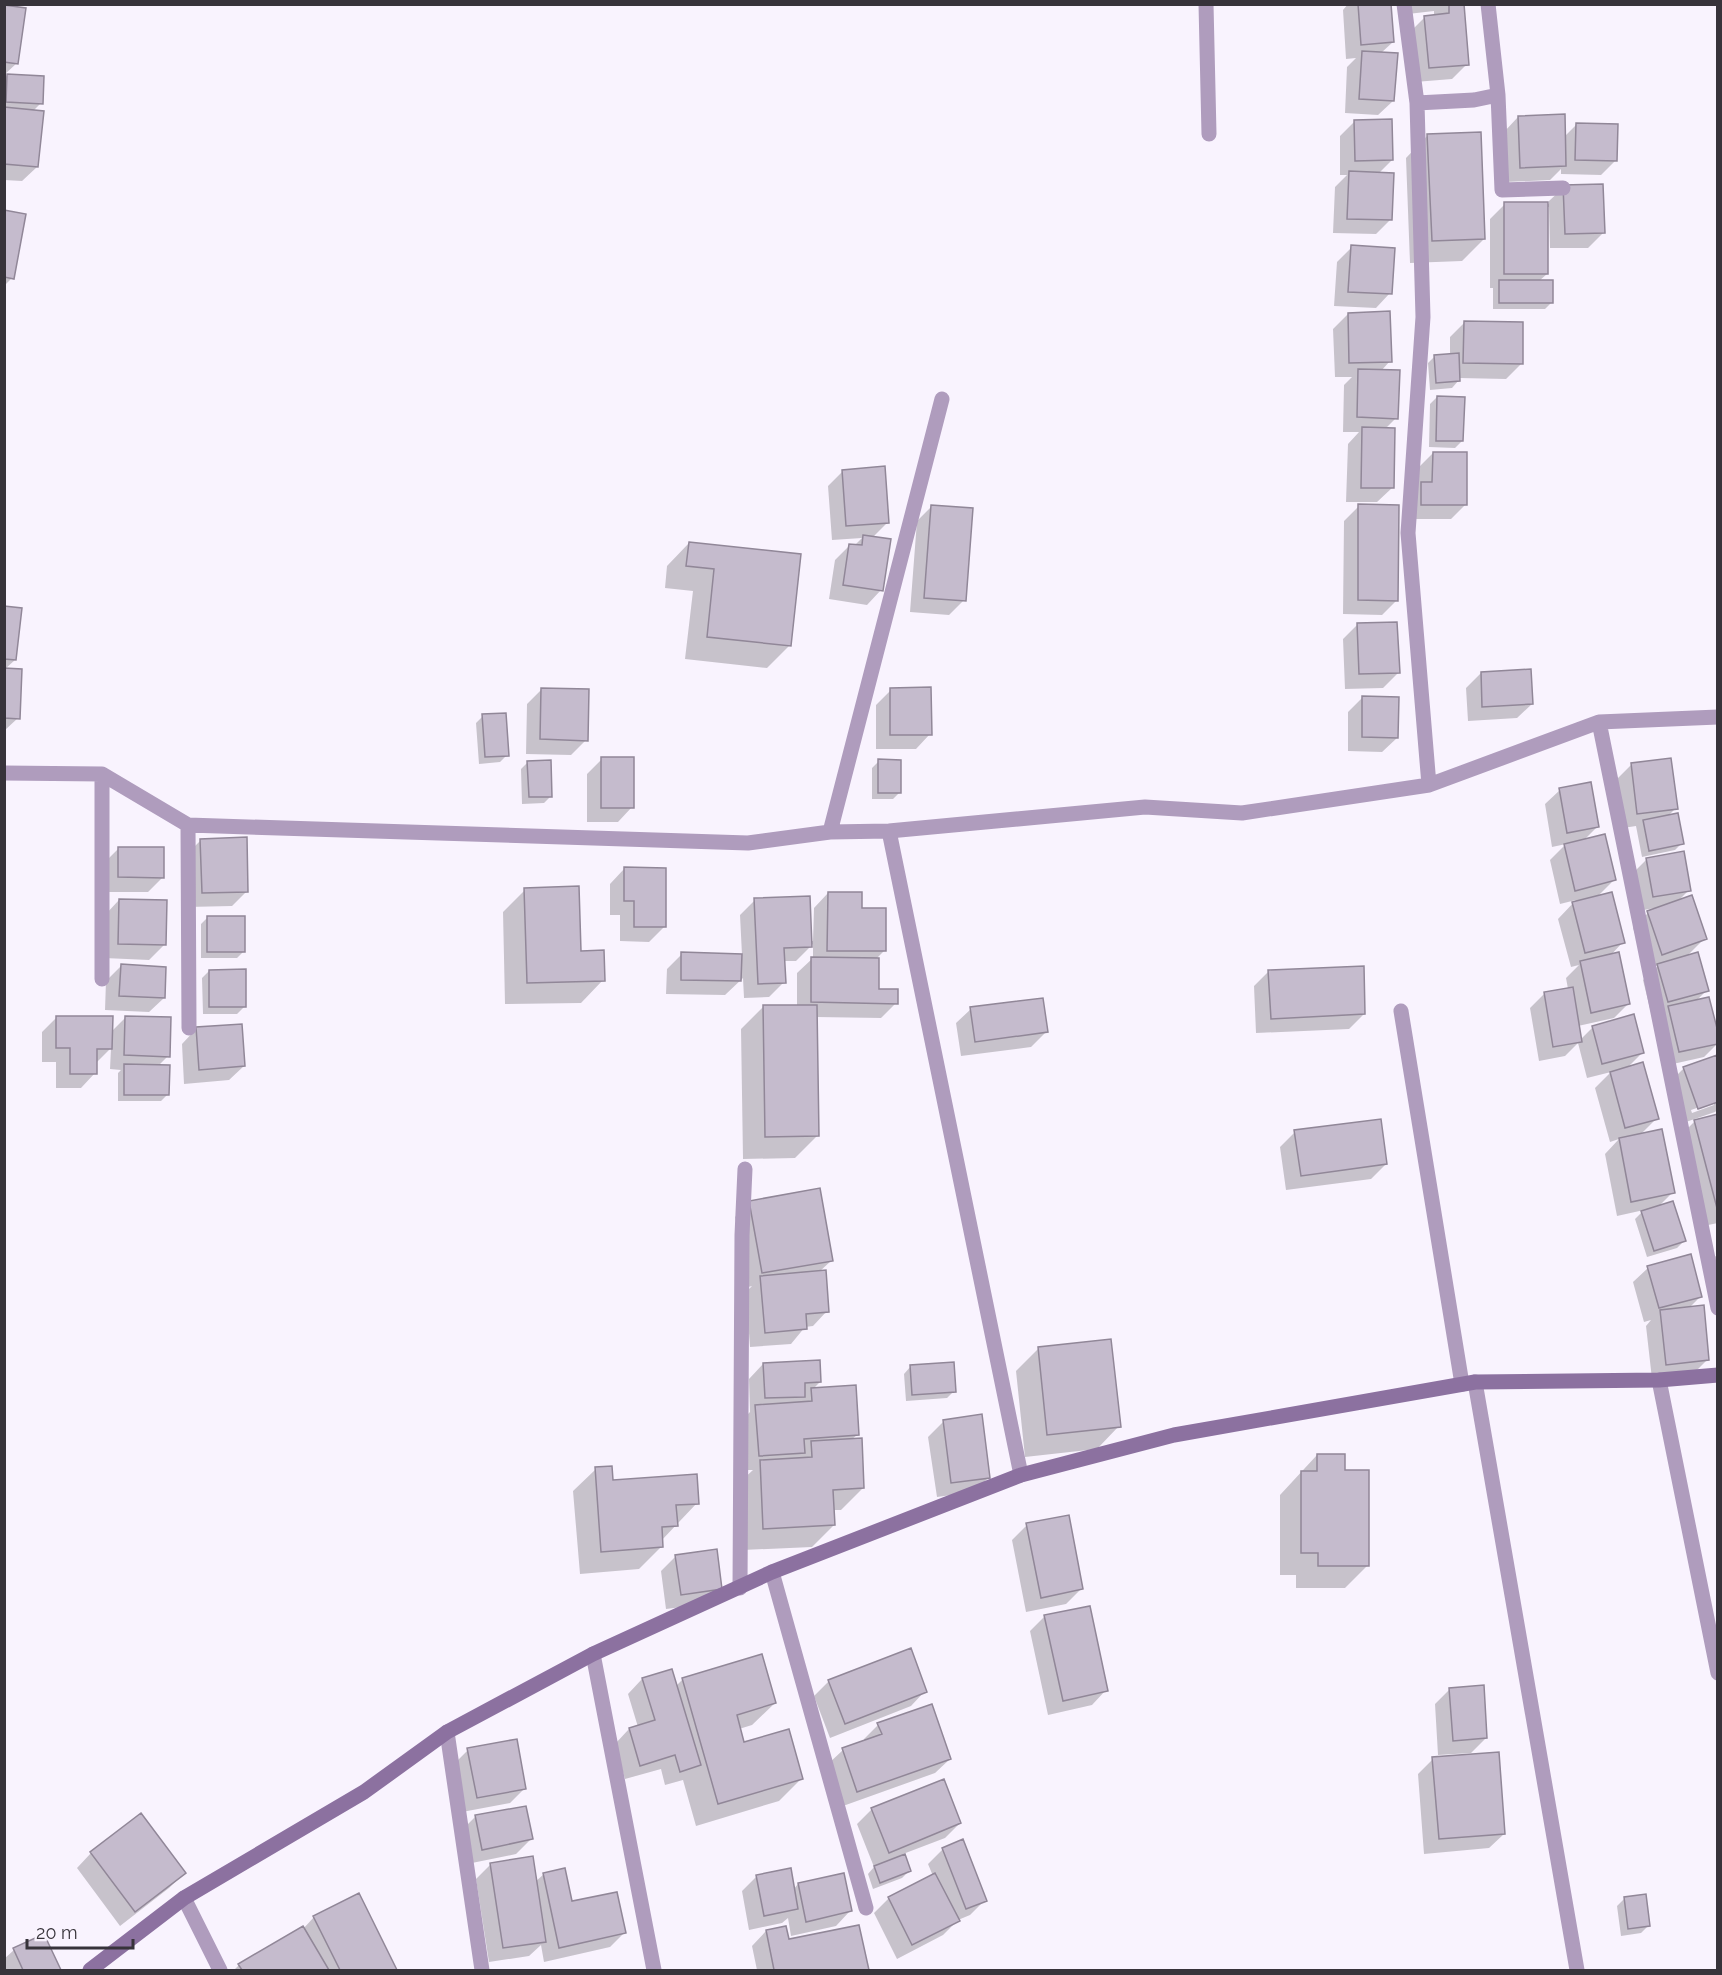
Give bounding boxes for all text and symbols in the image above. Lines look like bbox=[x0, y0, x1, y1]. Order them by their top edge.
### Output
scale bar bbox=[27, 1912, 134, 1950]
text: 20 m bbox=[36, 1922, 78, 1943]

